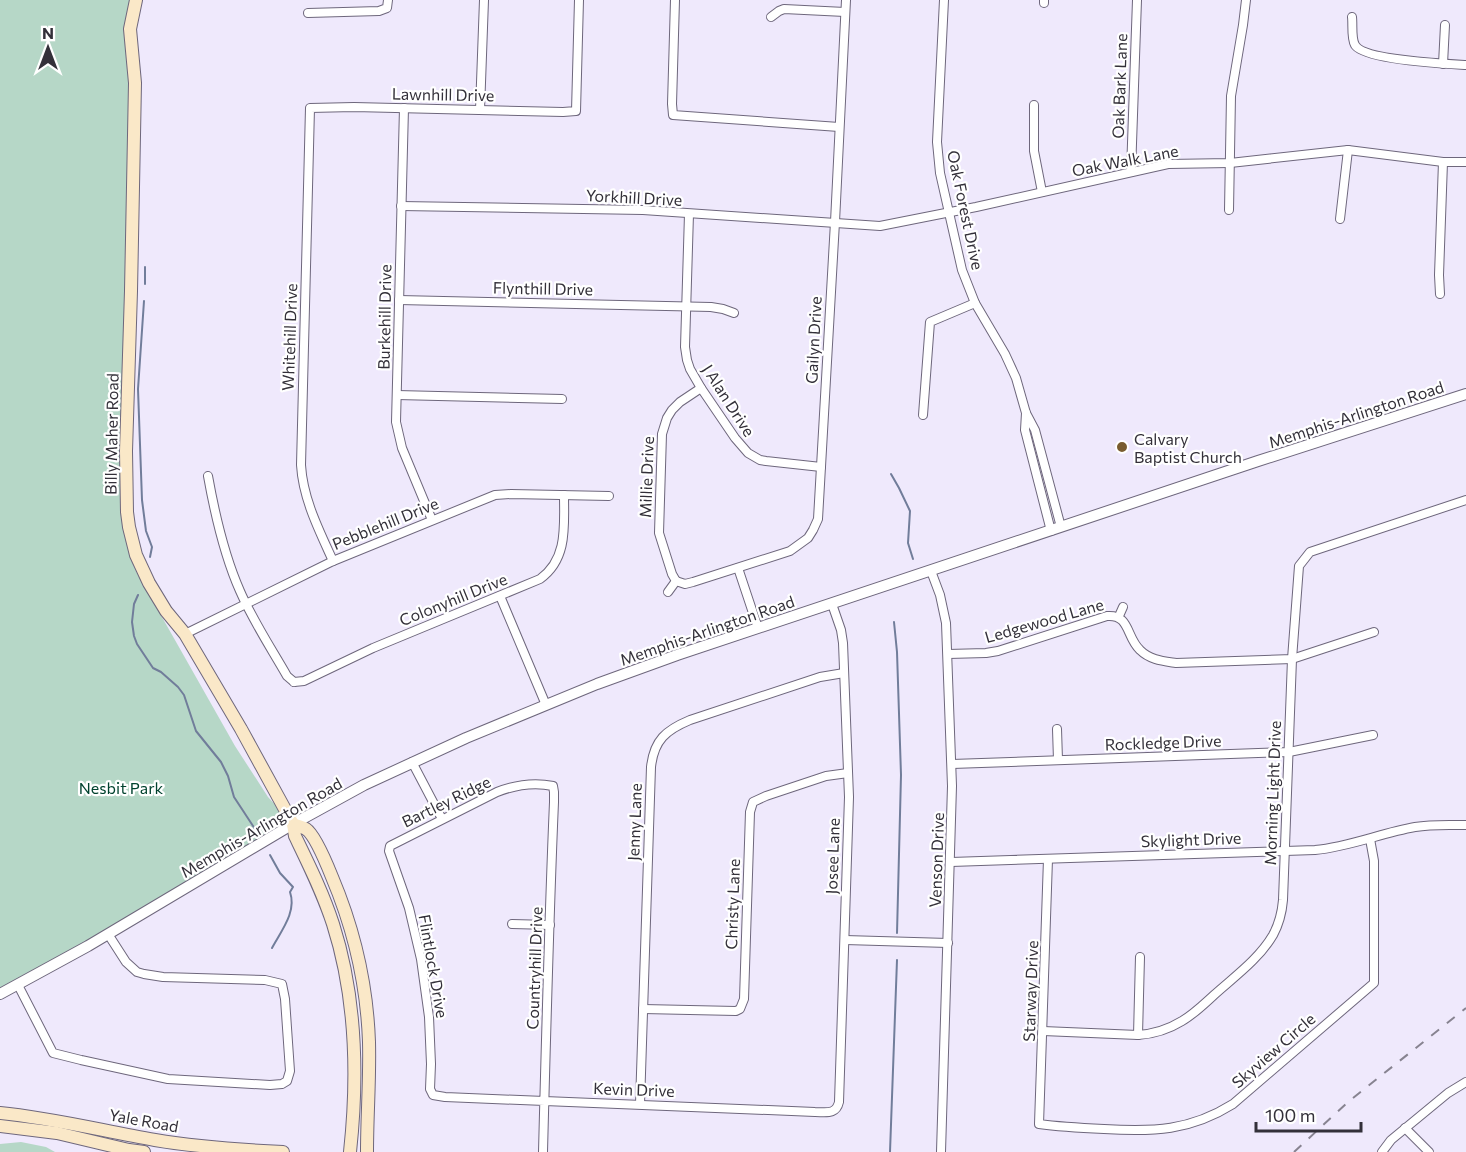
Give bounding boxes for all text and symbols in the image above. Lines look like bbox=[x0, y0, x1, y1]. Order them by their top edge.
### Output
north arrow bbox=[18, 18, 78, 78]
text: N bbox=[42, 23, 54, 42]
street label: Oak Bark Lane bbox=[1108, 33, 1130, 139]
street label: Lawnhill Drive bbox=[392, 84, 494, 104]
street label: Oak Walk Lane bbox=[1070, 140, 1180, 180]
street label: Oak Forest Drive bbox=[944, 149, 988, 271]
street label: Yorkhill Drive bbox=[585, 185, 683, 209]
street label: Burkehill Drive bbox=[374, 264, 394, 370]
street label: Flynthill Drive bbox=[493, 278, 593, 298]
street label: Whitehill Drive bbox=[278, 283, 300, 391]
street label: Gailyn Drive bbox=[801, 296, 825, 384]
street label: J Alan Drive bbox=[699, 360, 759, 440]
street label: Billy Maher Road bbox=[100, 373, 122, 495]
street label: Memphis-Arlington Road bbox=[1266, 377, 1446, 451]
place label: Calvary Baptist Church bbox=[1134, 429, 1242, 466]
street label: Millie Drive bbox=[635, 436, 657, 518]
marker: Calvary Baptist Church bbox=[1115, 440, 1129, 454]
street label: Pebblehill Drive bbox=[329, 493, 441, 553]
street label: Colonyhill Drive bbox=[396, 569, 510, 629]
street label: Memphis-Arlington Road bbox=[617, 591, 797, 669]
street label: Ledgewood Lane bbox=[982, 594, 1106, 646]
street label: Morning Light Drive bbox=[1260, 720, 1284, 866]
street label: Rockledge Drive bbox=[1104, 730, 1222, 754]
street label: Bartley Ridge bbox=[399, 771, 493, 831]
street label: Memphis-Arlington Road bbox=[177, 773, 345, 881]
park label: Nesbit Park bbox=[79, 778, 164, 797]
street label: Jenny Lane bbox=[623, 783, 645, 861]
street label: Venson Drive bbox=[925, 812, 947, 908]
street label: Josee Lane bbox=[821, 817, 843, 895]
street label: Skylight Drive bbox=[1140, 828, 1242, 850]
street label: Christy Lane bbox=[721, 858, 743, 950]
street label: Countryhill Drive bbox=[522, 906, 546, 1030]
street label: Flintlock Drive bbox=[416, 913, 452, 1019]
street label: Starway Drive bbox=[1019, 940, 1041, 1042]
street label: Skyview Circle bbox=[1227, 1009, 1319, 1091]
street label: Kevin Drive bbox=[593, 1078, 675, 1100]
scale bar bbox=[1256, 1095, 1361, 1133]
text: 100 m bbox=[1265, 1104, 1315, 1126]
street label: Yale Road bbox=[108, 1105, 180, 1135]

